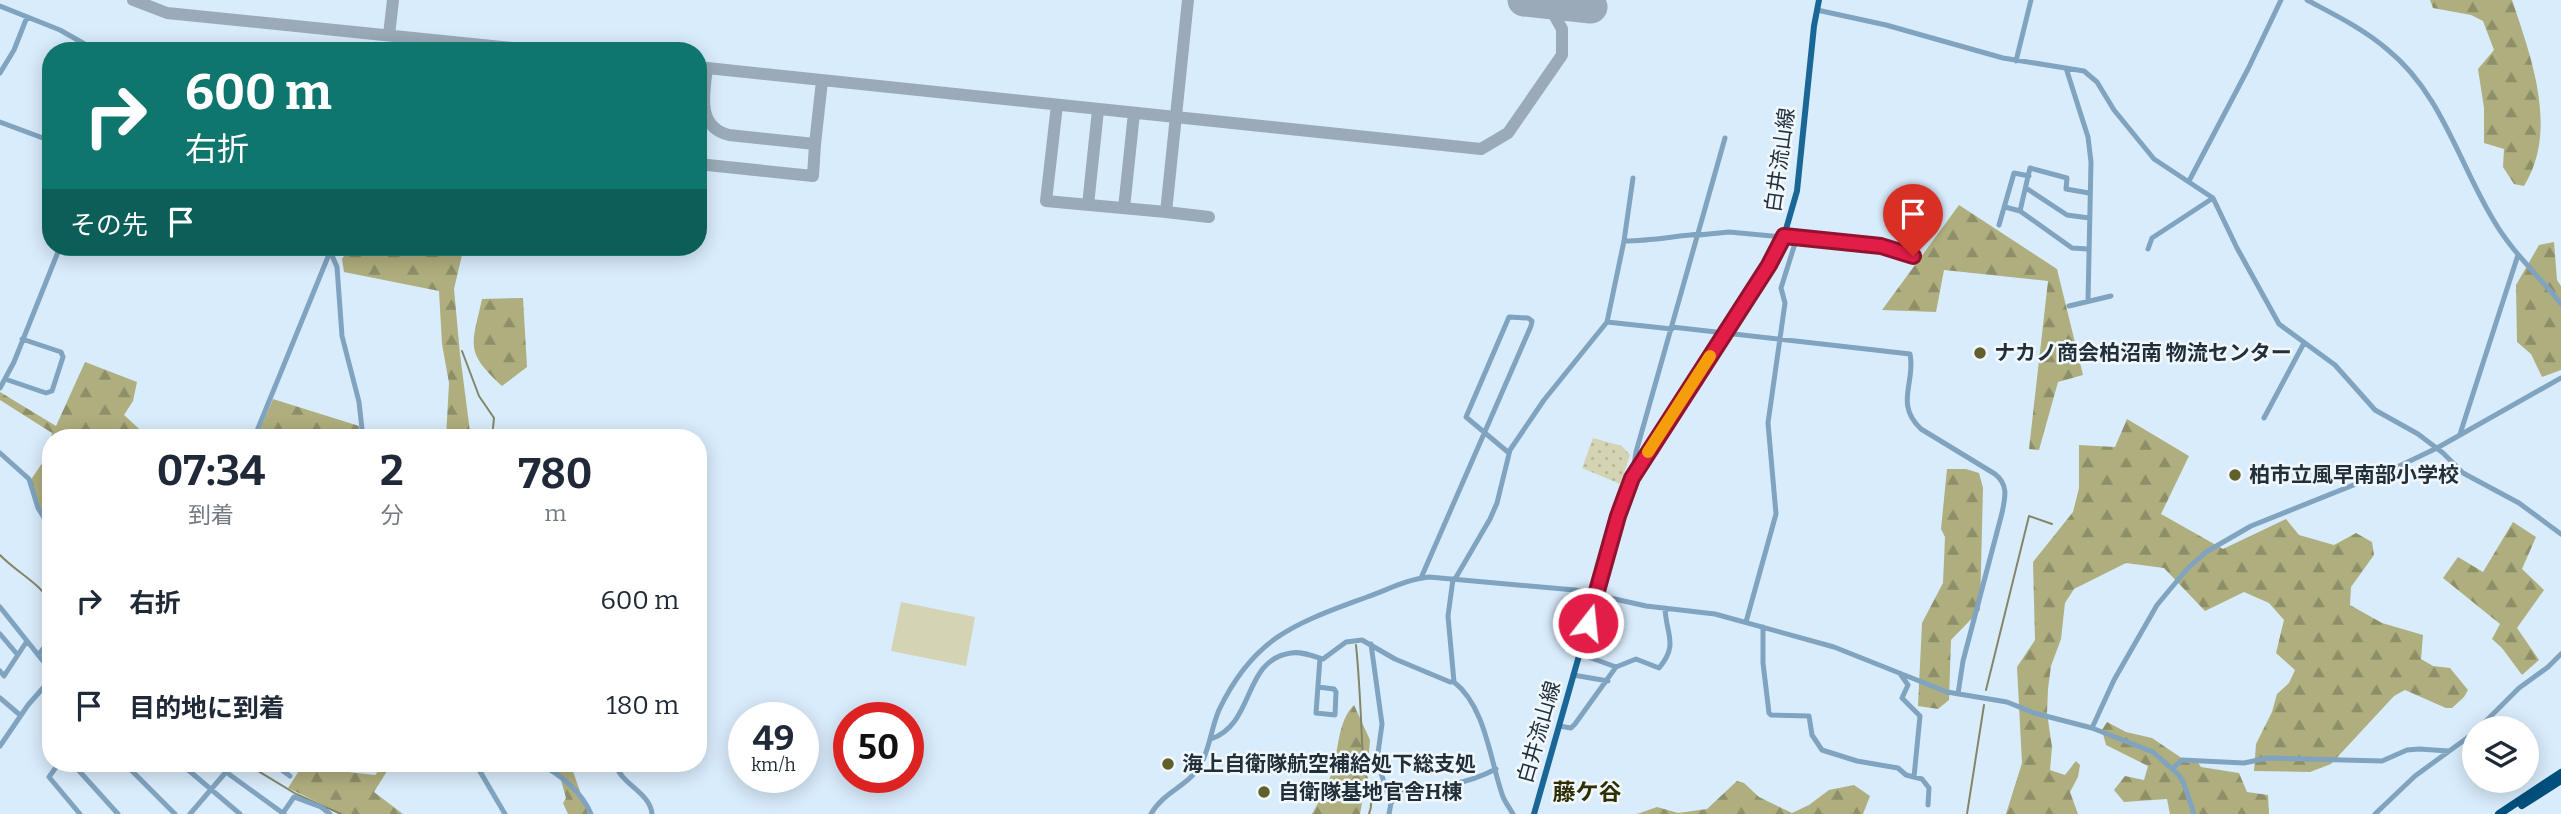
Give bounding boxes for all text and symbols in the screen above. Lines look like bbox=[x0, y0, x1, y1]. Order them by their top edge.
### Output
text: 600 m bbox=[185, 63, 332, 122]
icon: right bbox=[70, 70, 161, 161]
street label: 白井流山線 bbox=[1760, 106, 1800, 214]
text: 右折 bbox=[185, 130, 249, 168]
pin bbox=[1883, 184, 1943, 256]
icon: arrive bbox=[1894, 195, 1932, 233]
icon: arrive bbox=[162, 203, 200, 241]
text: その先 bbox=[70, 210, 148, 241]
place label: ナカノ商会柏沼南 物流センター bbox=[1994, 340, 2292, 366]
marker: ナカノ商会柏沼南 物流センター bbox=[1972, 345, 1988, 361]
text: 07:34 bbox=[157, 446, 265, 496]
text: 2 bbox=[380, 446, 404, 496]
text: 780 bbox=[518, 449, 592, 499]
place label: 柏市立風早南部小学校 bbox=[2249, 462, 2459, 488]
marker: 柏市立風早南部小学校 bbox=[2227, 467, 2243, 483]
text: m bbox=[544, 499, 566, 527]
text: 到着 bbox=[188, 501, 234, 529]
text: 分 bbox=[380, 501, 403, 529]
icon: right bbox=[70, 582, 108, 620]
text: 600 m bbox=[600, 585, 679, 616]
position arrow bbox=[1551, 586, 1625, 660]
text: 右折 bbox=[129, 588, 181, 619]
street label: 白井流山線 bbox=[1512, 678, 1566, 786]
icon: arrive bbox=[70, 687, 108, 725]
text: 180 m bbox=[606, 690, 679, 721]
text: 目的地に到着 bbox=[129, 693, 285, 724]
speed limit sign: 50 bbox=[833, 702, 924, 793]
map controls bbox=[2462, 716, 2539, 793]
button: layers bbox=[2462, 716, 2539, 793]
text: 49 bbox=[752, 717, 795, 759]
place label: 海上自衛隊航空補給処下総支処 bbox=[1182, 751, 1476, 777]
text: km/h bbox=[751, 754, 796, 776]
marker: 海上自衛隊航空補給処下総支処 bbox=[1160, 756, 1176, 772]
district label: 藤ケ谷 bbox=[1553, 778, 1622, 806]
place label: 自衛隊基地官舎H棟 bbox=[1278, 779, 1463, 805]
marker: 自衛隊基地官舎H棟 bbox=[1256, 784, 1272, 800]

